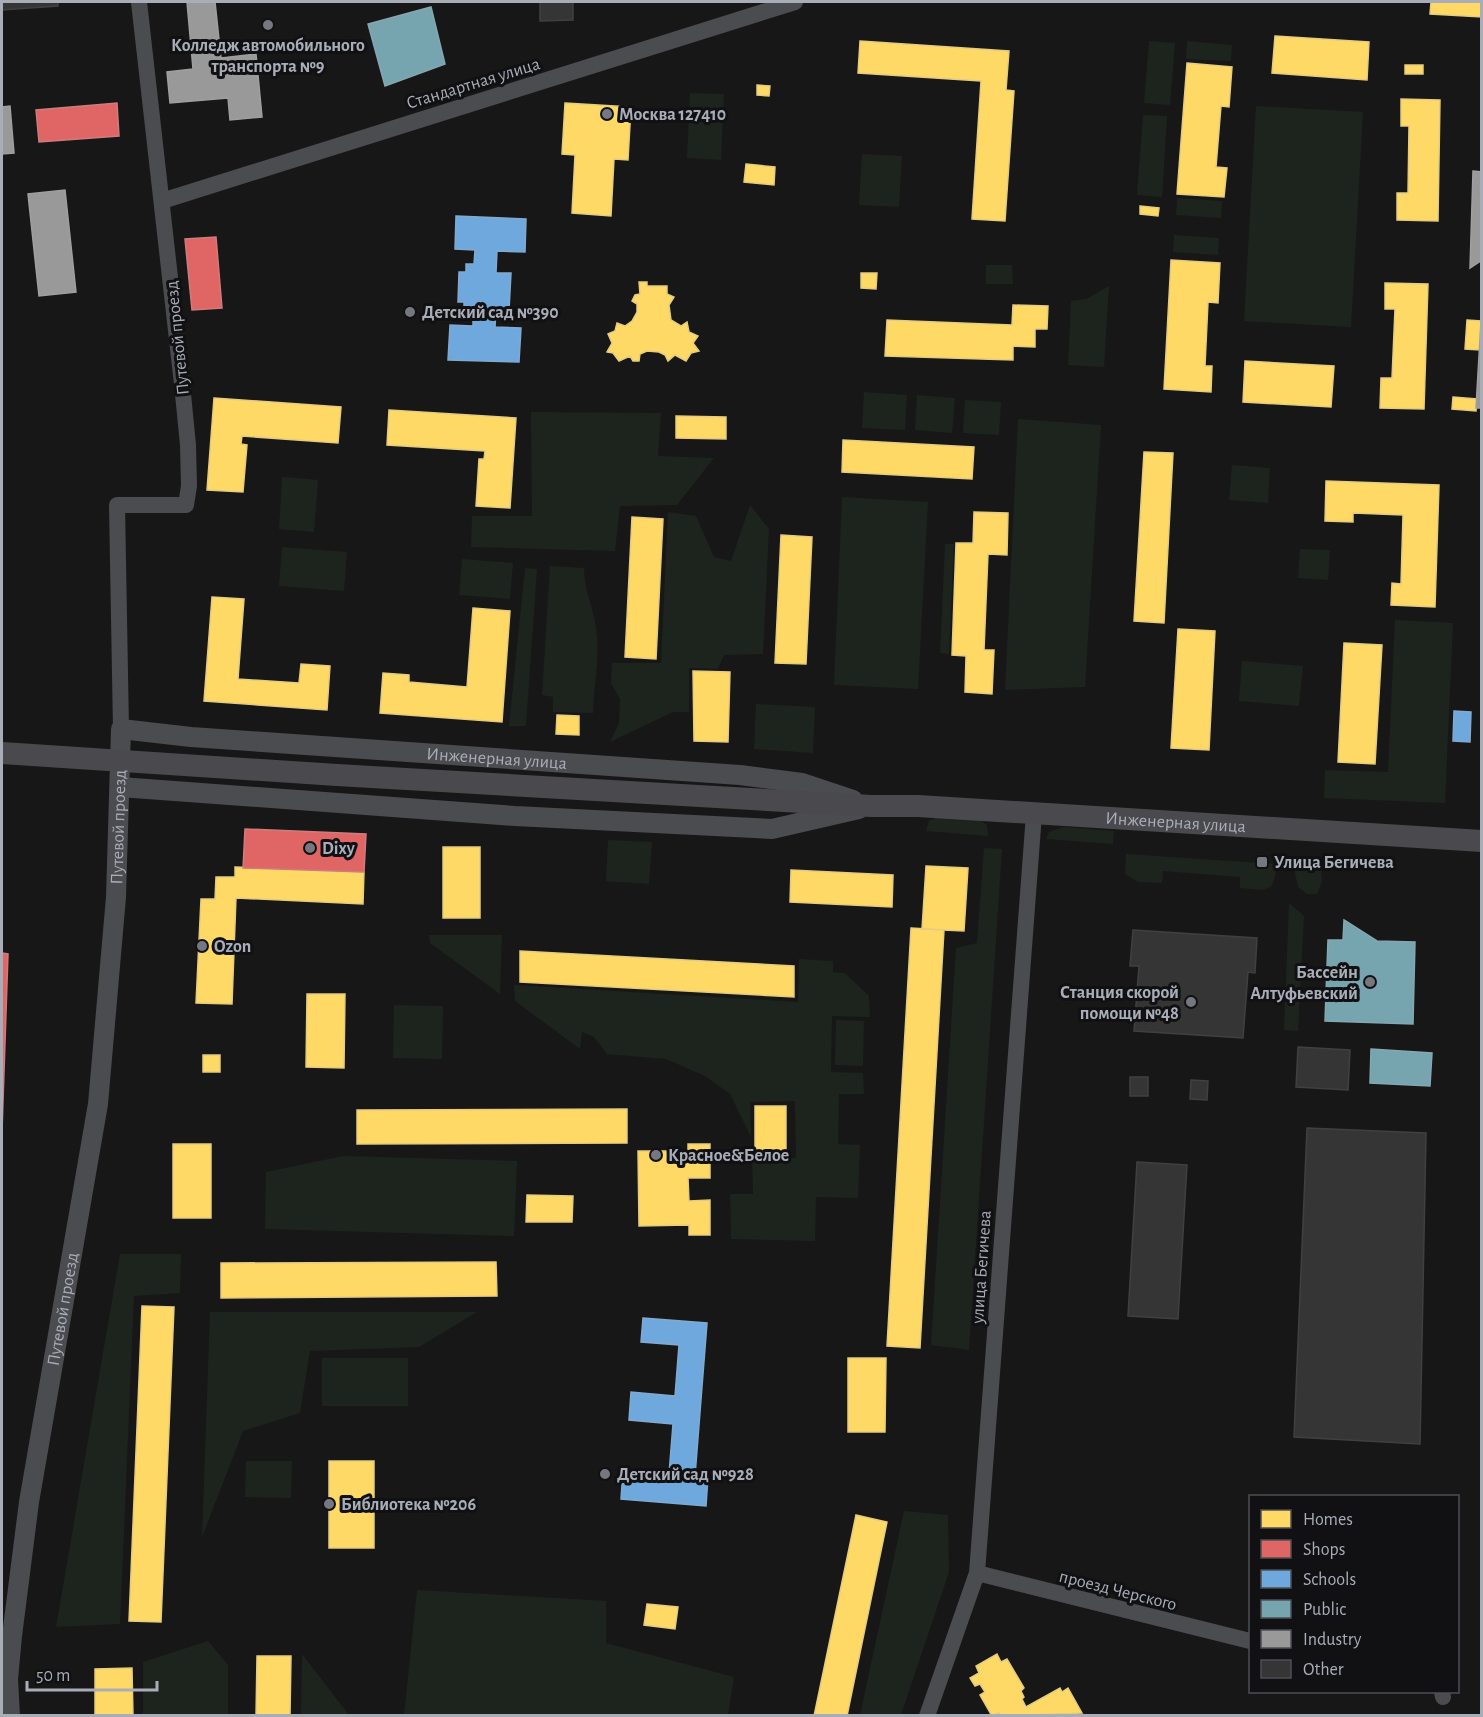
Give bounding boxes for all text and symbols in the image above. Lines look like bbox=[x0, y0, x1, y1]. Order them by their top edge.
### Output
marker: Колледж автомобильного транспорта №9 bbox=[261, 18, 275, 32]
place label: Колледж автомобильного транспорта №9 bbox=[171, 37, 365, 76]
street label: Стандартная улица bbox=[404, 55, 542, 113]
place label: Москва 127410 bbox=[619, 106, 726, 124]
marker: Москва 127410 bbox=[600, 107, 614, 121]
street label: Путевой проезд bbox=[163, 280, 193, 396]
place label: Детский сад №390 bbox=[422, 304, 559, 322]
marker: Детский сад №390 bbox=[403, 305, 417, 319]
street label: Инженерная улица bbox=[426, 745, 567, 773]
street label: Путевой проезд bbox=[108, 769, 130, 885]
street label: Инженерная улица bbox=[1105, 810, 1246, 836]
place label: Dixy bbox=[322, 840, 356, 858]
marker: Dixy bbox=[303, 841, 317, 855]
place label: Улица Бегичева bbox=[1274, 854, 1394, 872]
marker: Улица Бегичева bbox=[1255, 855, 1269, 869]
place label: Ozon bbox=[214, 938, 251, 956]
marker: Ozon bbox=[195, 939, 209, 953]
place label: Бассейн Алтуфьевский bbox=[1250, 964, 1358, 1003]
marker: Бассейн Алтуфьевский bbox=[1363, 975, 1377, 989]
place label: Станция скорой помощи №48 bbox=[1060, 984, 1179, 1023]
marker: Станция скорой помощи №48 bbox=[1184, 995, 1198, 1009]
place label: Красное&Белое bbox=[668, 1147, 789, 1165]
marker: Красное&Белое bbox=[649, 1148, 663, 1162]
street label: улица Бегичева bbox=[969, 1210, 995, 1325]
street label: Путевой проезд bbox=[45, 1251, 82, 1367]
place label: Детский сад №928 bbox=[617, 1466, 754, 1484]
marker: Детский сад №928 bbox=[598, 1467, 612, 1481]
legend bbox=[1249, 1495, 1459, 1693]
place label: Библиотека №206 bbox=[341, 1496, 476, 1514]
marker: Библиотека №206 bbox=[322, 1497, 336, 1511]
text: Homes bbox=[1303, 1511, 1353, 1529]
text: Shops bbox=[1303, 1541, 1345, 1559]
street label: проезд Черского bbox=[1057, 1568, 1178, 1614]
text: Schools bbox=[1303, 1571, 1356, 1589]
text: Public bbox=[1303, 1601, 1346, 1619]
text: Industry bbox=[1303, 1631, 1362, 1649]
scale bar bbox=[27, 1654, 158, 1692]
text: Other bbox=[1303, 1661, 1344, 1679]
text: 50 m bbox=[36, 1667, 70, 1685]

